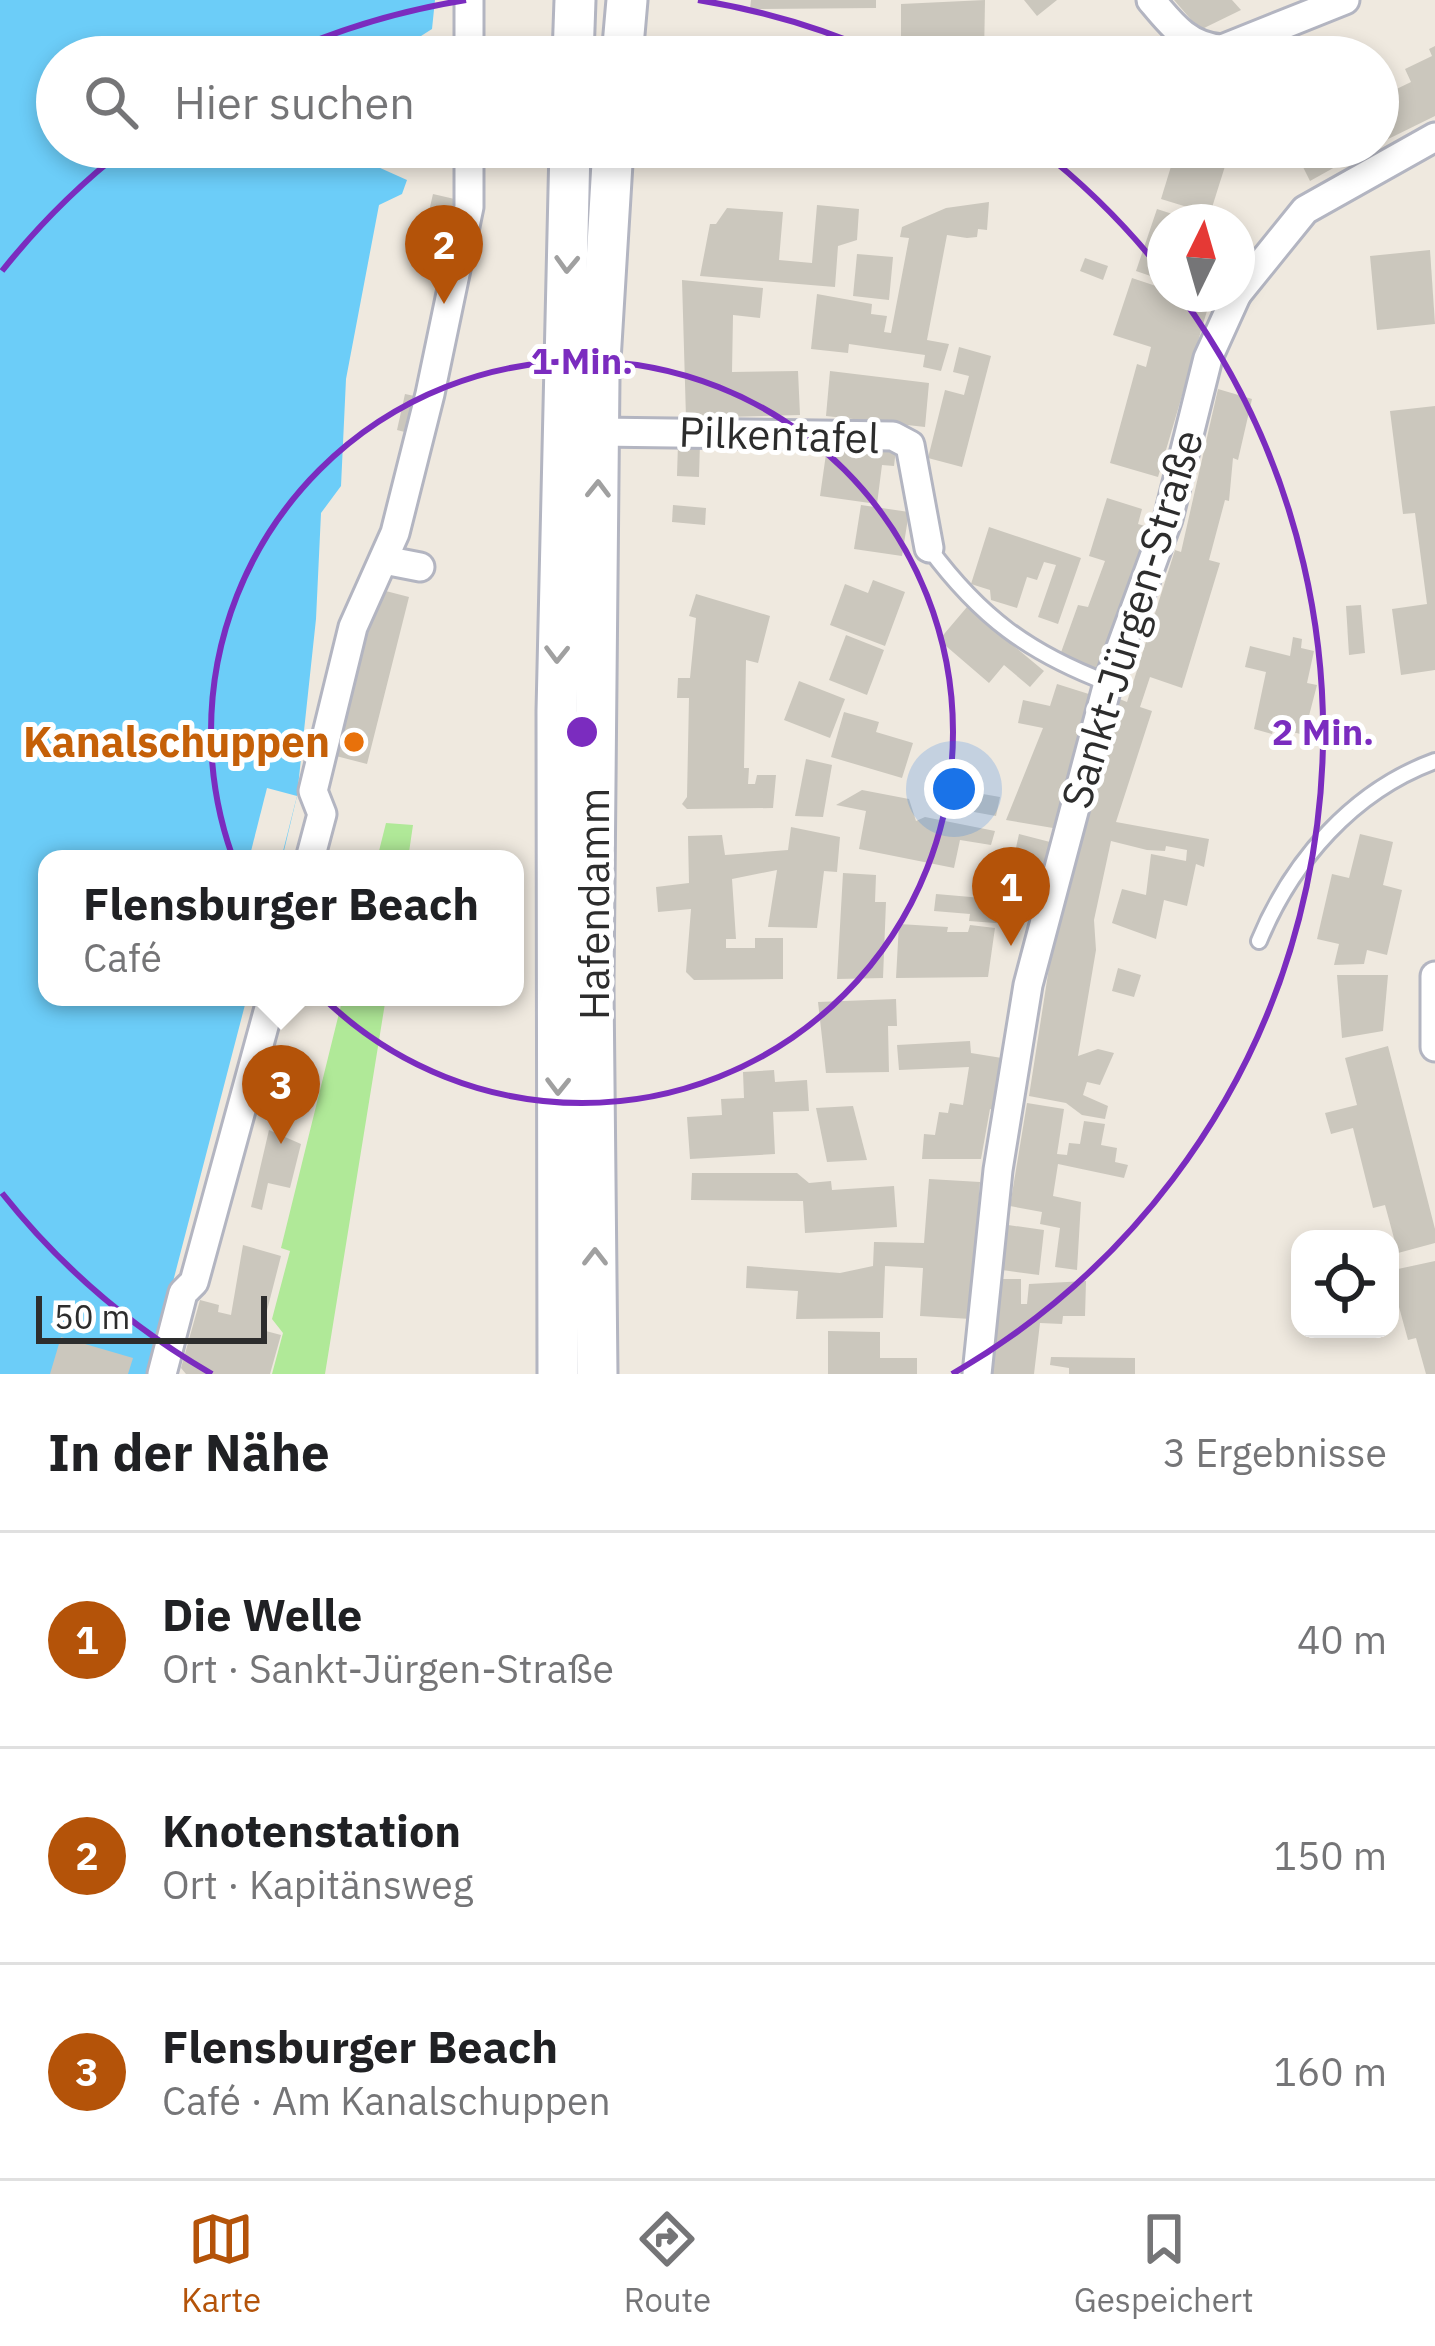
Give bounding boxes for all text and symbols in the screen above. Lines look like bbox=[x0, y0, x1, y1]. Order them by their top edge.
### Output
search box bbox=[36, 36, 1399, 168]
icon: search bbox=[78, 69, 144, 135]
text: Hier suchen bbox=[174, 73, 415, 131]
north arrow bbox=[1147, 204, 1255, 312]
pin: 2 bbox=[405, 205, 483, 304]
one-way arrow bbox=[554, 255, 580, 274]
text: 1 Min. bbox=[531, 337, 633, 384]
street label: Pilkentafel bbox=[678, 404, 880, 465]
street label: Sankt-Jürgen-Straße bbox=[1048, 423, 1215, 815]
one-way arrow bbox=[585, 479, 611, 497]
one-way arrow bbox=[545, 645, 571, 664]
text: 2 Min. bbox=[1272, 708, 1374, 755]
centre of rings bbox=[561, 711, 603, 753]
place label: Kanalschuppen bbox=[23, 714, 330, 769]
marker: Kanalschuppen bbox=[341, 729, 367, 755]
your location bbox=[924, 759, 984, 819]
street label: Hafendamm bbox=[566, 788, 621, 1020]
pin: 1 bbox=[972, 847, 1050, 946]
popup bbox=[38, 850, 524, 1006]
text: Flensburger Beach bbox=[83, 874, 479, 932]
text: Café bbox=[83, 932, 162, 983]
pin: 3 bbox=[242, 1045, 320, 1144]
one-way arrow bbox=[545, 1077, 571, 1096]
map controls bbox=[1291, 1230, 1399, 1338]
button: locate bbox=[1291, 1230, 1399, 1338]
one-way arrow bbox=[582, 1247, 608, 1265]
scale bar bbox=[36, 1290, 267, 1343]
text: 50 m bbox=[54, 1295, 130, 1338]
text: In der Nähe bbox=[48, 1419, 330, 1485]
text: 3 Ergebnisse bbox=[1163, 1427, 1387, 1478]
text: Die Welle bbox=[162, 1585, 362, 1643]
text: 1 bbox=[75, 1614, 99, 1665]
text: 40 m bbox=[1297, 1614, 1387, 1665]
text: Ort · Sankt-Jürgen-Straße bbox=[162, 1643, 614, 1694]
text: Knotenstation bbox=[162, 1801, 461, 1859]
text: 2 bbox=[75, 1830, 99, 1881]
text: 150 m bbox=[1274, 1830, 1387, 1881]
text: Ort · Kapitänsweg bbox=[162, 1859, 473, 1910]
text: Flensburger Beach bbox=[162, 2017, 558, 2075]
text: 3 bbox=[75, 2046, 99, 2097]
text: 160 m bbox=[1274, 2046, 1387, 2097]
text: Café · Am Kanalschuppen bbox=[162, 2075, 611, 2126]
tab: Karte bbox=[181, 2206, 261, 2321]
tab: Route bbox=[624, 2206, 711, 2321]
tab: Gespeichert bbox=[1074, 2206, 1254, 2321]

